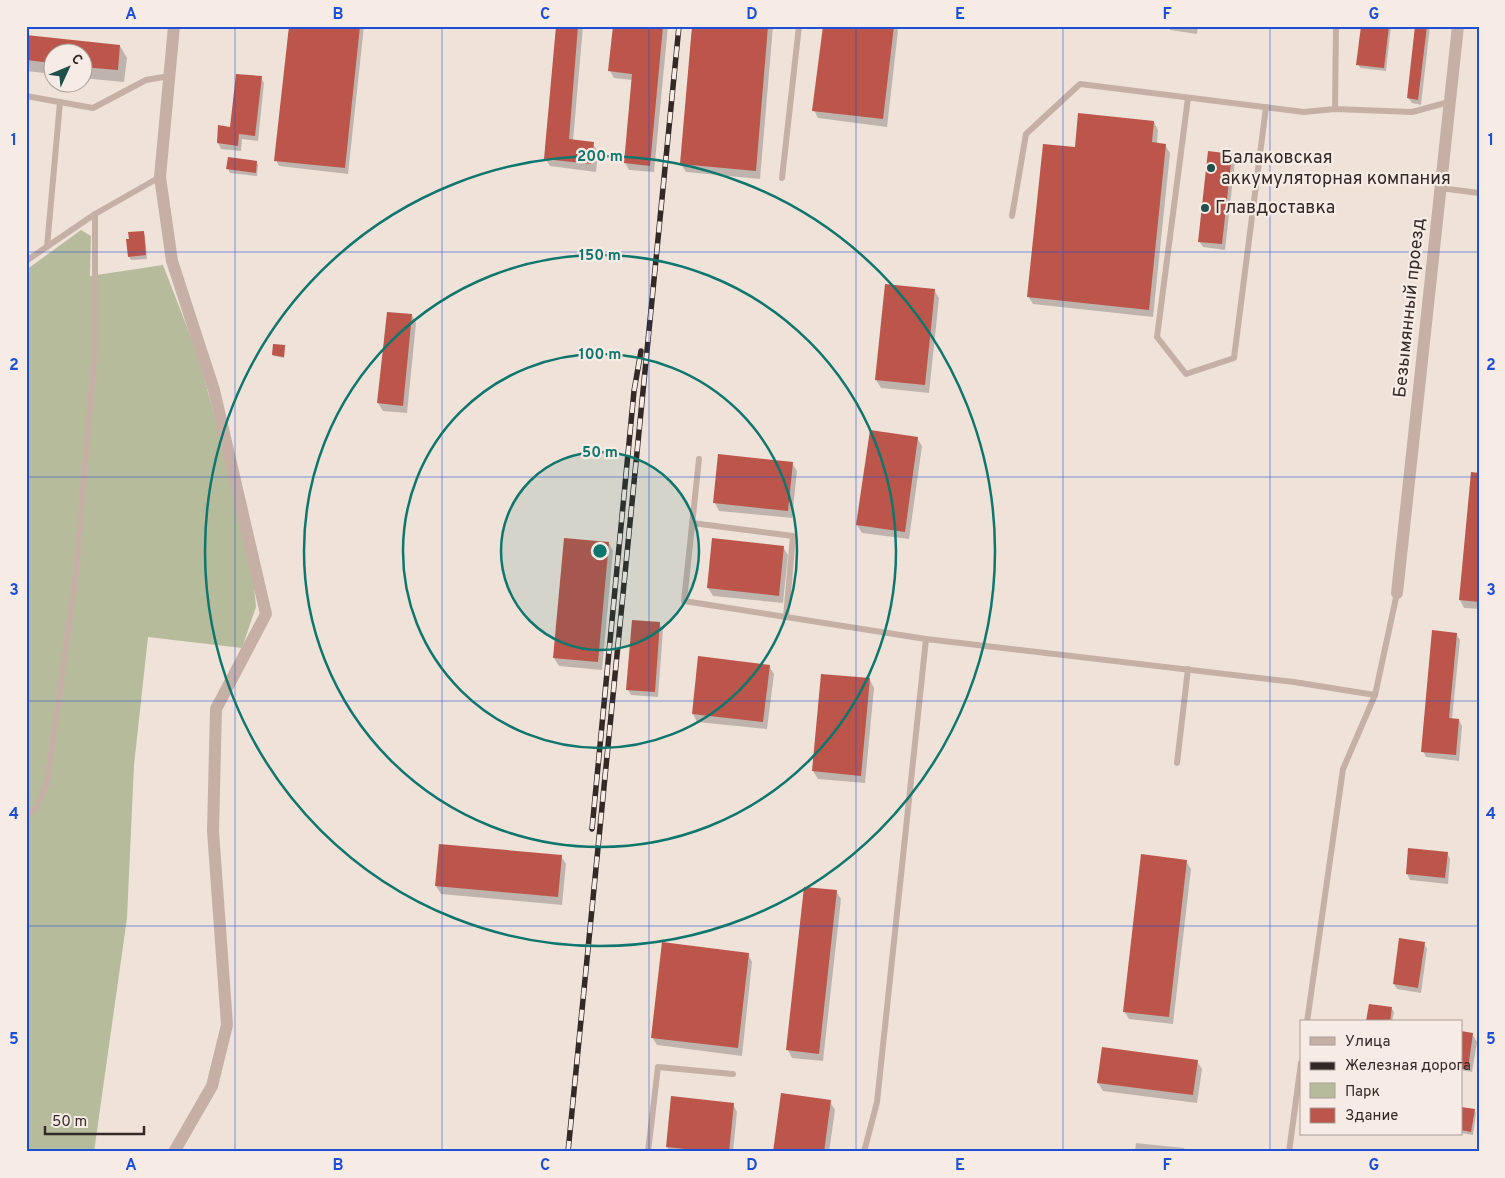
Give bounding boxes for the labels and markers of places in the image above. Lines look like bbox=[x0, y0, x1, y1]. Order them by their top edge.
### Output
place label: Балаковская аккумуляторная компания bbox=[1221, 147, 1451, 191]
marker: Балаковская аккумуляторная компания bbox=[1205, 162, 1217, 174]
place label: Главдоставка bbox=[1215, 197, 1335, 220]
marker: Главдоставка bbox=[1199, 202, 1211, 214]
centre of rings bbox=[591, 542, 609, 560]

